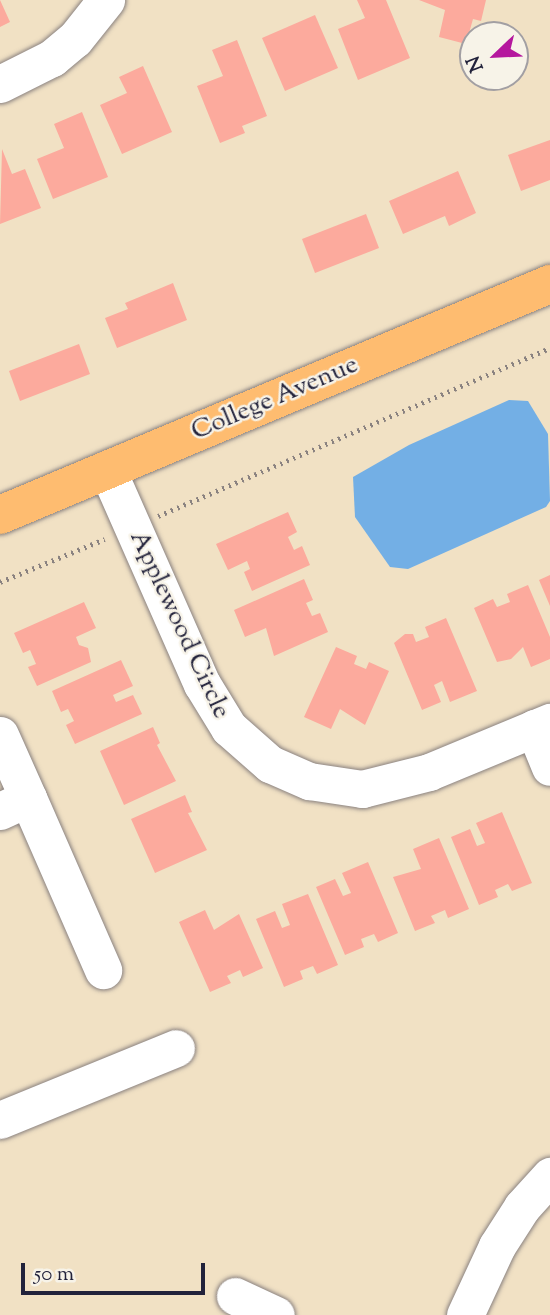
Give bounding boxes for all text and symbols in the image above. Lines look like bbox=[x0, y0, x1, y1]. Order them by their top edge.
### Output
north arrow bbox=[459, 21, 529, 91]
text: N bbox=[461, 51, 491, 76]
street label: College Avenue bbox=[187, 350, 363, 448]
street label: Applewood Circle bbox=[122, 526, 236, 724]
scale bar bbox=[24, 1248, 208, 1292]
text: 50 m bbox=[34, 1260, 74, 1290]

